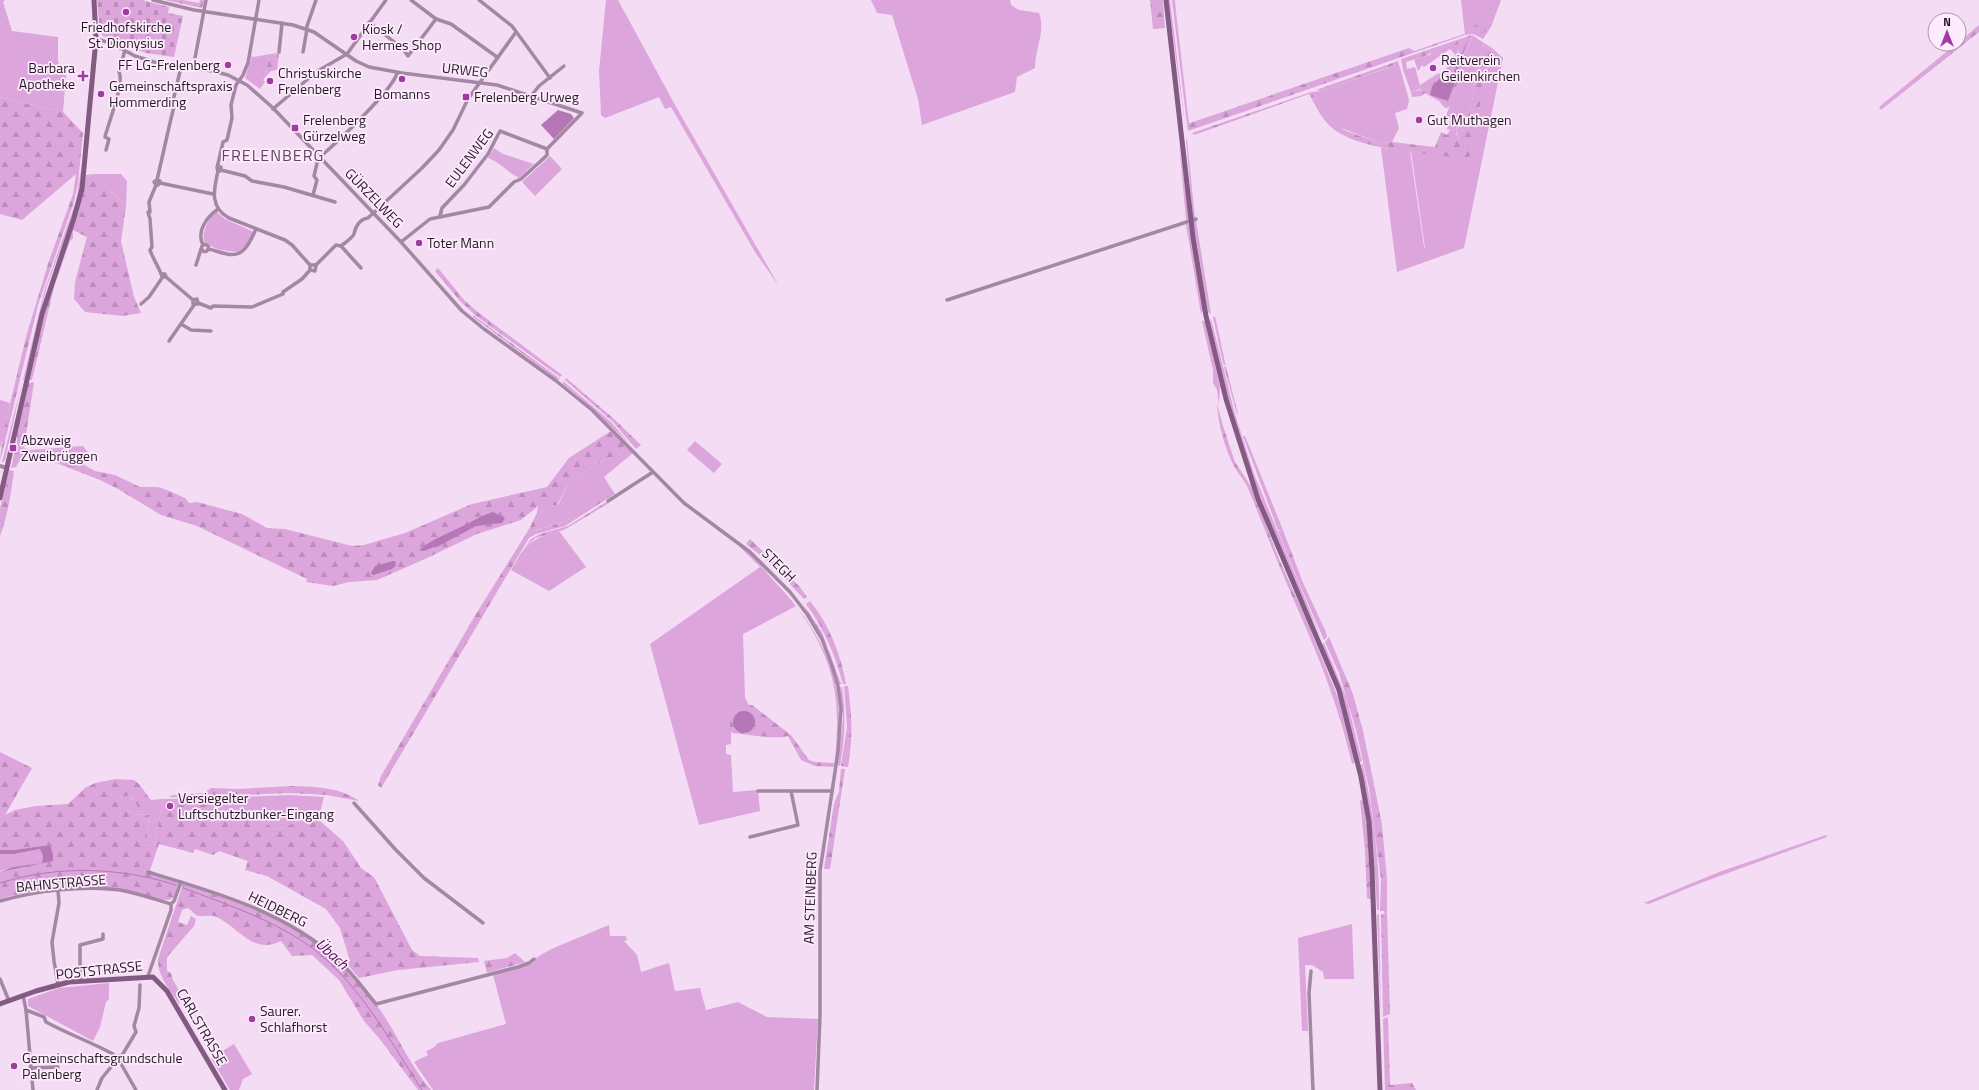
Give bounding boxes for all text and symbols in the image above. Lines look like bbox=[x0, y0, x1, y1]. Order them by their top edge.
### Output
marker: Friedhofskirche St. Dionysius bbox=[121, 7, 131, 17]
north arrow bbox=[1927, 12, 1967, 52]
text: N bbox=[1943, 14, 1951, 30]
place label: Friedhofskirche St. Dionysius bbox=[81, 16, 171, 53]
place label: Kiosk / Hermes Shop bbox=[362, 18, 442, 55]
marker: Kiosk / Hermes Shop bbox=[349, 32, 359, 42]
place label: Reitverein Geilenkirchen bbox=[1441, 49, 1520, 86]
place label: FF LG-Frelenberg bbox=[118, 54, 220, 75]
place label: Barbara Apotheke bbox=[19, 57, 75, 94]
street label: URWEG bbox=[441, 57, 489, 82]
marker: FF LG-Frelenberg bbox=[223, 60, 233, 70]
place label: Christuskirche Frelenberg bbox=[278, 62, 362, 99]
marker: Reitverein Geilenkirchen bbox=[1428, 63, 1438, 73]
marker: Barbara Apotheke bbox=[78, 71, 88, 81]
marker: Bomanns bbox=[397, 74, 407, 84]
place label: Gemeinschaftspraxis Hommerding bbox=[109, 75, 232, 112]
marker: Christuskirche Frelenberg bbox=[265, 76, 275, 86]
place label: Bomanns bbox=[374, 83, 430, 104]
place label: Frelenberg Urweg bbox=[474, 86, 579, 107]
marker: Gemeinschaftspraxis Hommerding bbox=[96, 89, 106, 99]
marker: Frelenberg Urweg bbox=[461, 92, 471, 102]
place label: Frelenberg Gürzelweg bbox=[303, 109, 366, 146]
place label: Gut Muthagen bbox=[1427, 109, 1511, 130]
marker: Gut Muthagen bbox=[1414, 115, 1424, 125]
marker: Frelenberg Gürzelweg bbox=[290, 123, 300, 133]
street label: EULENWEG bbox=[439, 124, 498, 192]
district label: FRELENBERG bbox=[222, 143, 324, 167]
street label: GÜRZELWEG bbox=[340, 163, 408, 232]
place label: Toter Mann bbox=[427, 232, 494, 253]
marker: Toter Mann bbox=[414, 238, 424, 248]
place label: Abzweig Zweibrüggen bbox=[21, 429, 98, 466]
marker: Abzweig Zweibrüggen bbox=[8, 443, 18, 453]
street label: STEGH bbox=[758, 543, 801, 586]
place label: Versiegelter Luftschutzbunker-Eingang bbox=[178, 787, 334, 824]
marker: Versiegelter Luftschutzbunker-Eingang bbox=[165, 801, 175, 811]
street label: AM STEINBERG bbox=[797, 851, 822, 945]
street label: BAHNSTRASSE bbox=[15, 868, 107, 897]
street label: HEIDBERG bbox=[245, 885, 311, 932]
water label: Übach bbox=[311, 933, 354, 975]
street label: POSTSTRASSE bbox=[55, 954, 144, 984]
street label: CARLSTRASSE bbox=[172, 984, 233, 1069]
place label: Saurer. Schlafhorst bbox=[260, 1000, 327, 1037]
marker: Saurer. Schlafhorst bbox=[247, 1014, 257, 1024]
place label: Gemeinschaftsgrundschule Palenberg bbox=[22, 1047, 182, 1084]
marker: Gemeinschaftsgrundschule Palenberg bbox=[9, 1061, 19, 1071]

